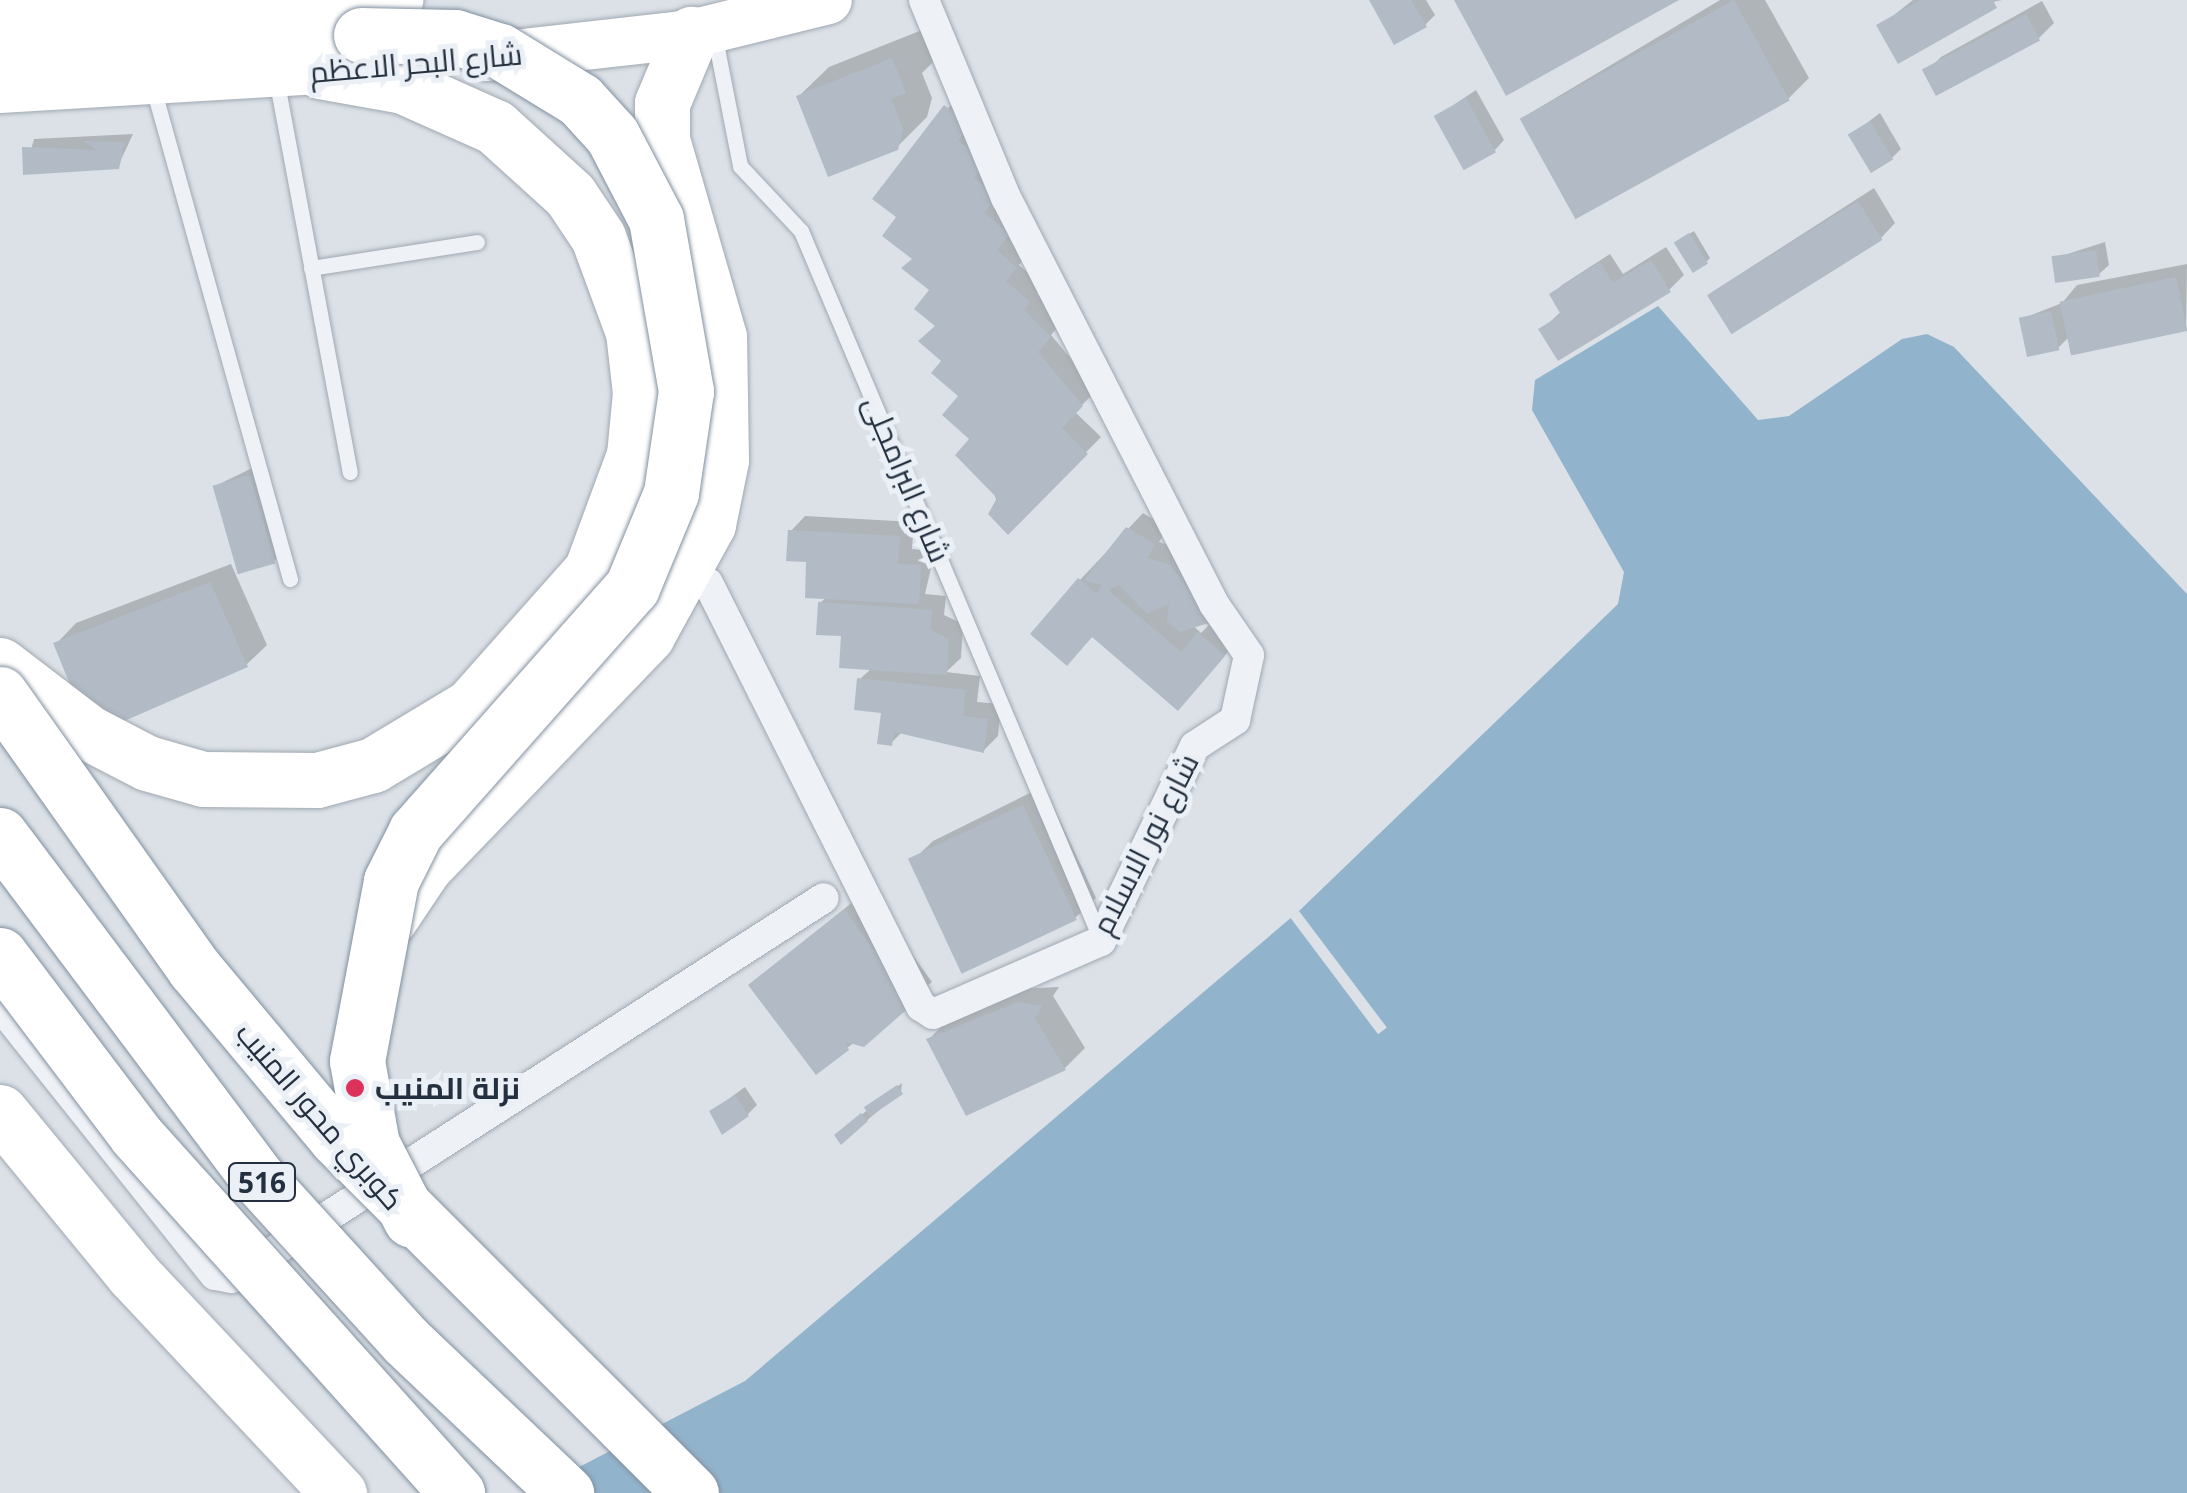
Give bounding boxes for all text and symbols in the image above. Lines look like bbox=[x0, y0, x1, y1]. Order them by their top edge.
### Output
street label: شارع البحر الاعظم bbox=[308, 36, 524, 90]
street label: شارع البرامجلى bbox=[856, 390, 958, 568]
street label: شارع نور الاسلام bbox=[1084, 748, 1206, 940]
street label: كوبري محور المنيب bbox=[229, 1015, 411, 1217]
place label: نزلة المنيب bbox=[375, 1070, 520, 1106]
marker: نزلة المنيب bbox=[344, 1077, 366, 1099]
road number: 516 bbox=[227, 1159, 297, 1205]

